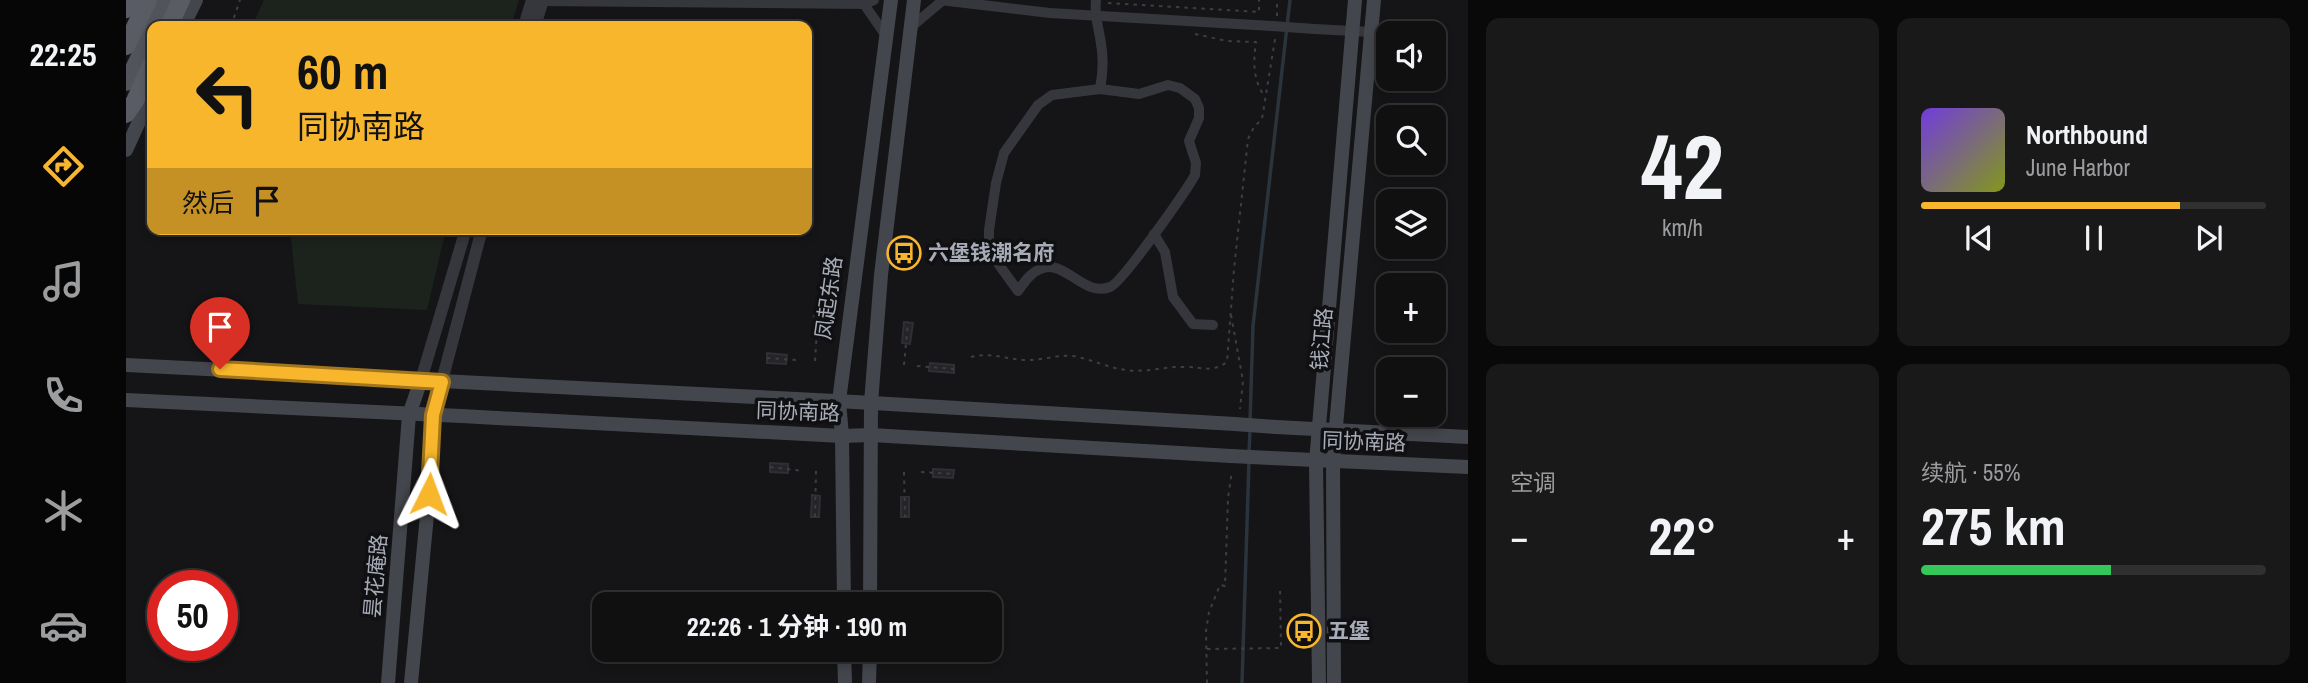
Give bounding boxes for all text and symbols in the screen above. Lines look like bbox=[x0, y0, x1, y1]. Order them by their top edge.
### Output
map controls bbox=[1376, 21, 1446, 427]
button: sound bbox=[1376, 21, 1446, 91]
text: 22:25 bbox=[29, 33, 97, 76]
text: 60 m bbox=[297, 38, 389, 104]
icon: left bbox=[182, 49, 273, 140]
text: 同协南路 bbox=[297, 105, 425, 148]
button: search bbox=[1376, 105, 1446, 175]
text: 42 bbox=[1641, 105, 1724, 227]
text: Northbound bbox=[2026, 117, 2148, 152]
icon: directions bbox=[39, 142, 88, 191]
text: June Harbor bbox=[2026, 152, 2130, 183]
icon: arrive bbox=[248, 182, 286, 220]
text: 然后 bbox=[182, 185, 234, 220]
button: layers bbox=[1376, 189, 1446, 259]
text: km/h bbox=[1662, 212, 1703, 243]
icon: previous bbox=[1960, 219, 1998, 257]
icon: pause bbox=[2075, 219, 2113, 257]
icon: next bbox=[2190, 219, 2228, 257]
bus stop icon: 六堡钱潮名府 bbox=[885, 234, 923, 272]
place label: 六堡钱潮名府 bbox=[928, 238, 1054, 267]
street label: 凤起东路 bbox=[808, 254, 849, 342]
icon: music bbox=[39, 257, 88, 306]
button: + bbox=[1376, 273, 1446, 343]
pin bbox=[190, 297, 250, 369]
street label: 钱江路 bbox=[1304, 306, 1339, 372]
icon: arrive bbox=[201, 308, 239, 346]
button: − bbox=[1376, 357, 1446, 427]
icon: phone bbox=[39, 371, 88, 420]
street label: 同协南路 bbox=[756, 396, 840, 427]
street label: 同协南路 bbox=[1322, 426, 1406, 457]
position arrow bbox=[392, 457, 466, 531]
text: 续航 · 55% bbox=[1921, 457, 2020, 488]
text: 空调 bbox=[1510, 467, 1556, 498]
icon: climate bbox=[39, 486, 88, 535]
text: 275 km bbox=[1921, 491, 2066, 561]
text: 22° bbox=[1648, 501, 1717, 571]
text: − bbox=[1510, 511, 1528, 562]
text: + bbox=[1837, 511, 1855, 562]
street label: 昙花庵路 bbox=[357, 533, 394, 619]
speed limit sign: 50 bbox=[147, 570, 238, 661]
icon: car bbox=[39, 601, 88, 650]
text: 22:26 · 1 分钟 · 190 m bbox=[687, 609, 907, 644]
bus stop icon: 五堡 bbox=[1285, 612, 1323, 650]
place label: 五堡 bbox=[1328, 616, 1370, 645]

